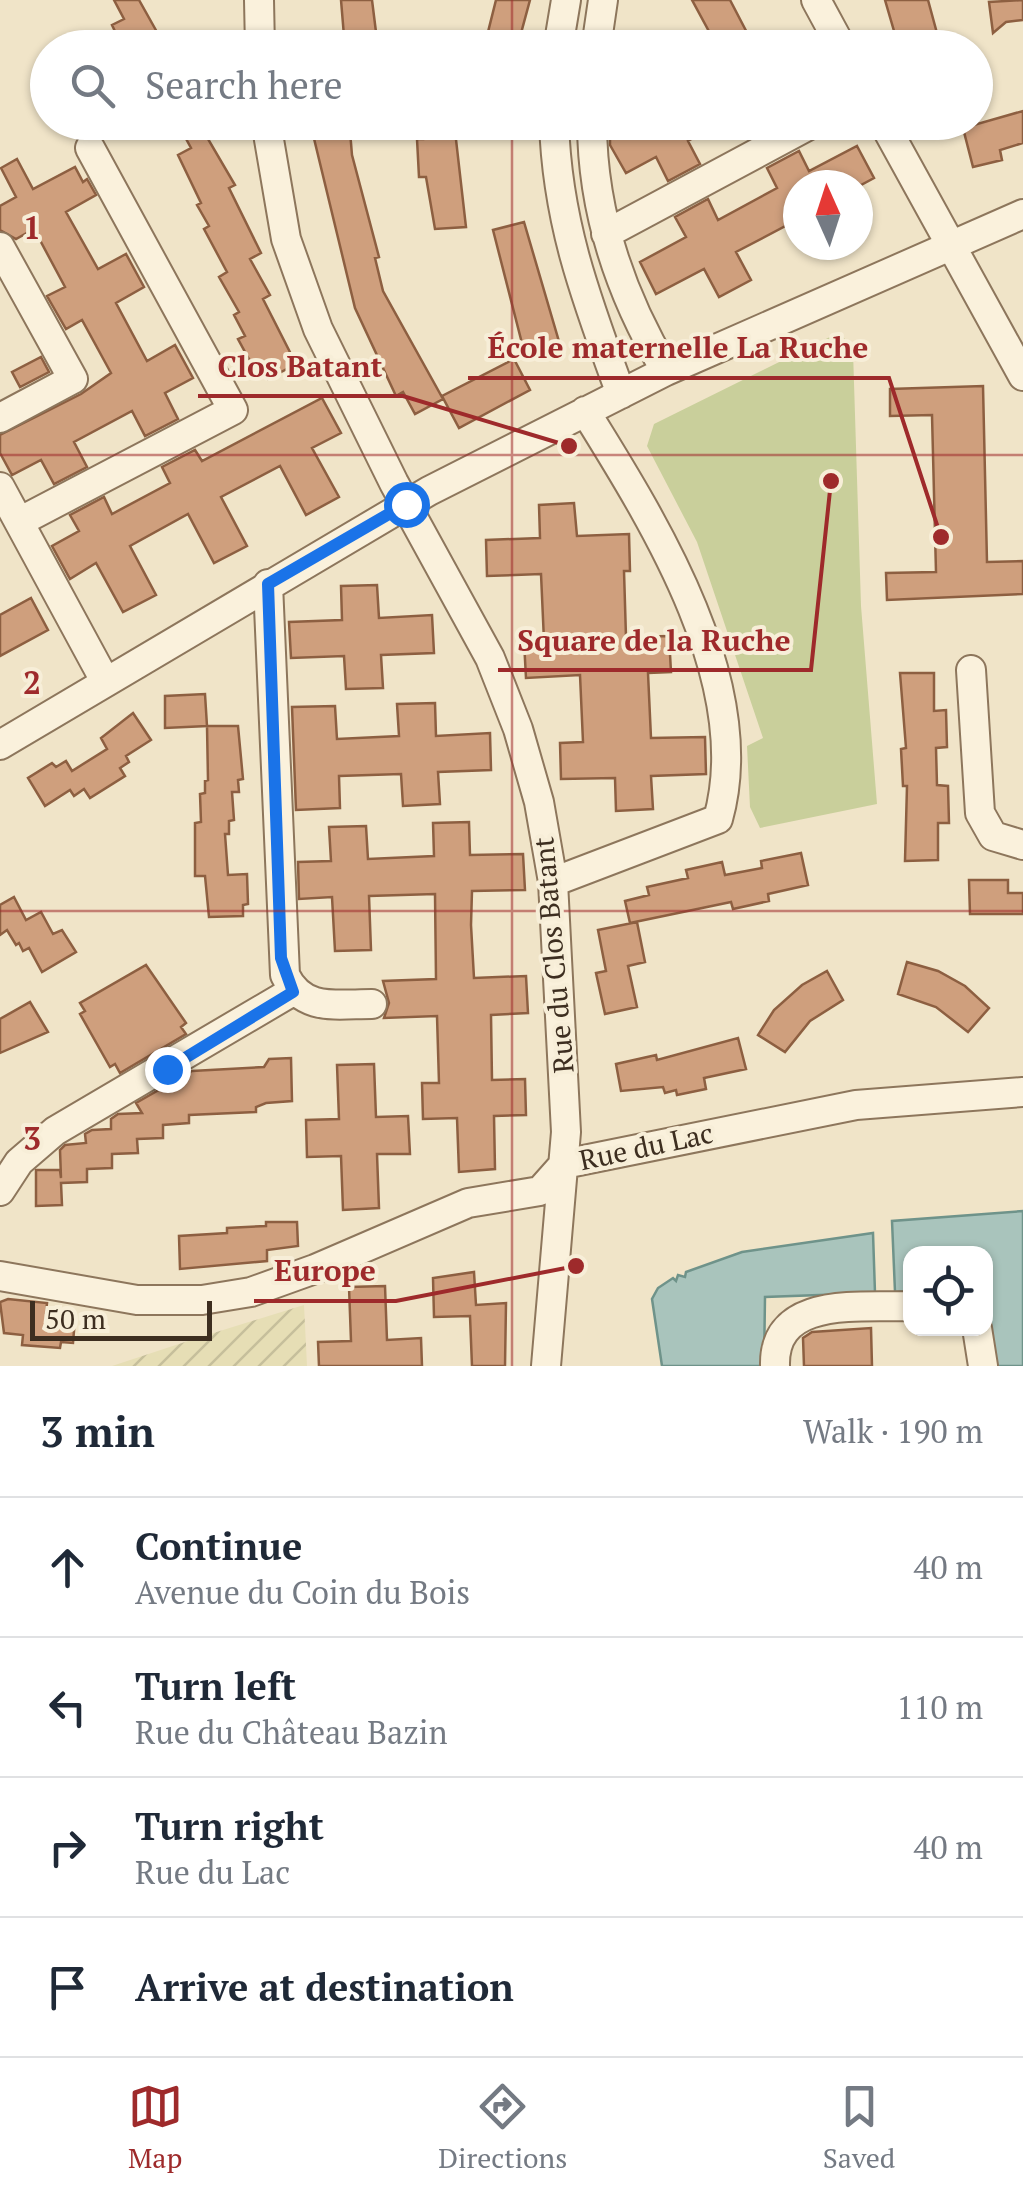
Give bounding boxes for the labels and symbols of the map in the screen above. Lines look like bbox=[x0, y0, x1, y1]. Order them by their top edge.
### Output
north arrow bbox=[783, 170, 873, 260]
text: 1 bbox=[23, 206, 41, 248]
callout: École maternelle La Ruche bbox=[468, 318, 889, 378]
text: École maternelle La Ruche bbox=[488, 327, 868, 367]
callout: Clos Batant bbox=[198, 336, 403, 396]
text: Clos Batant bbox=[217, 346, 383, 386]
route start bbox=[384, 482, 430, 528]
callout: Square de la Ruche bbox=[498, 610, 811, 670]
text: Square de la Ruche bbox=[517, 620, 791, 660]
text: 2 bbox=[23, 661, 41, 703]
street label: Rue du Clos Batant bbox=[524, 835, 582, 1075]
route end bbox=[145, 1047, 191, 1093]
street label: Rue du Lac bbox=[576, 1114, 716, 1178]
text: 3 bbox=[23, 1117, 41, 1159]
callout: Europe bbox=[254, 1241, 396, 1301]
text: Europe bbox=[274, 1250, 376, 1290]
scale bar bbox=[30, 1296, 212, 1340]

